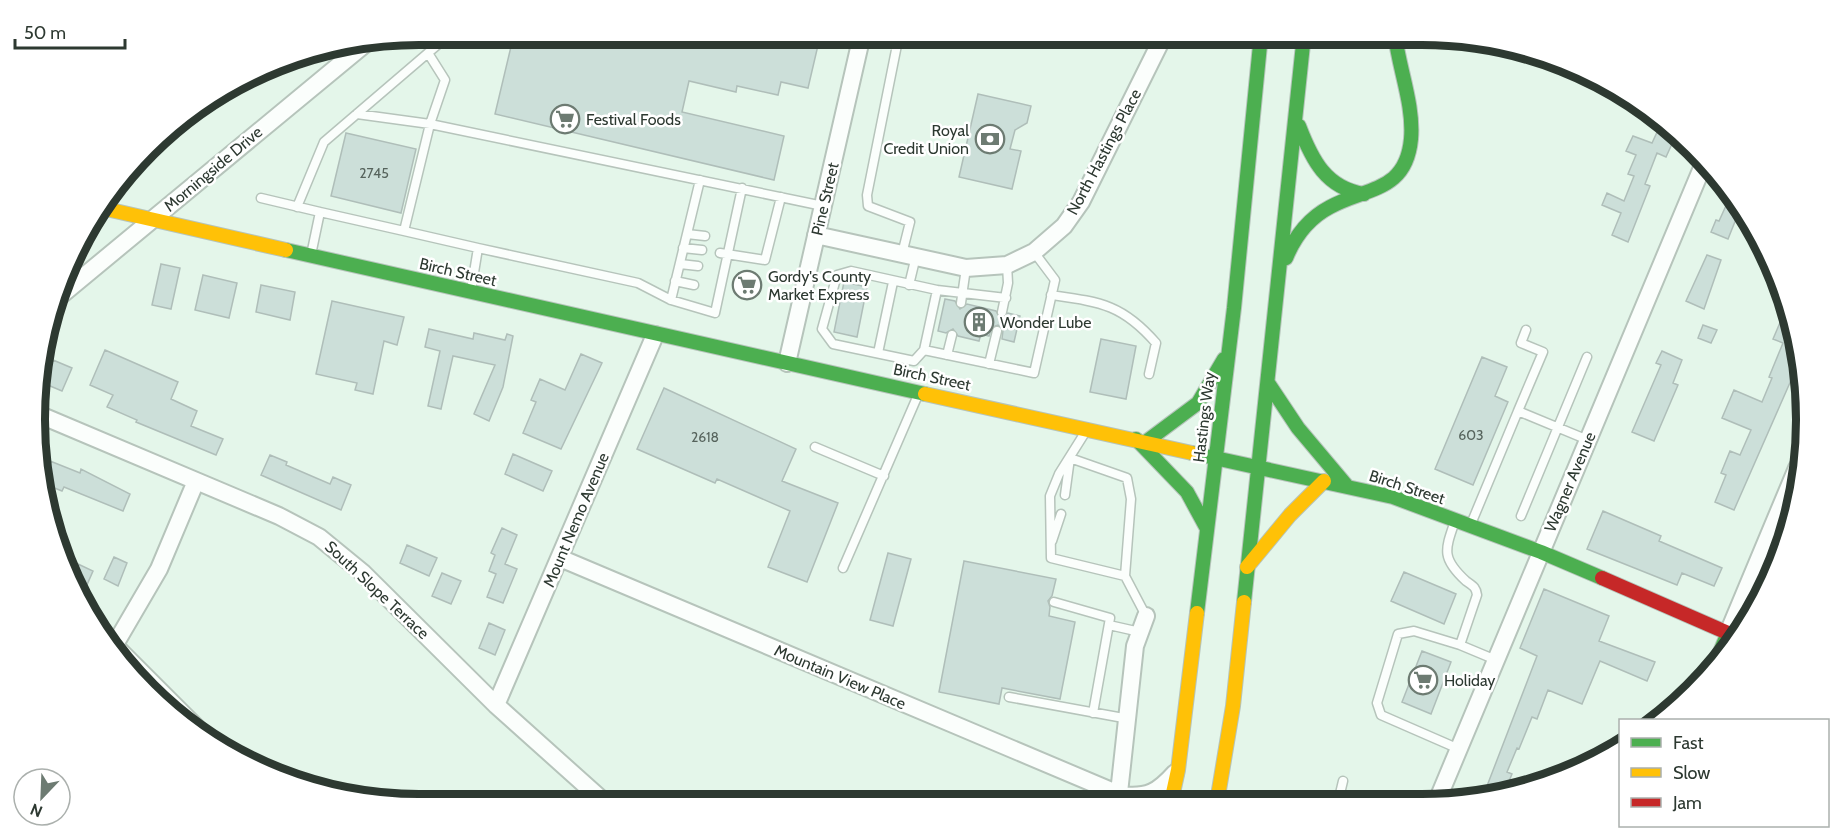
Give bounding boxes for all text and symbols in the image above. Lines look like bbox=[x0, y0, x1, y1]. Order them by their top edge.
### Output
scale bar bbox=[15, 12, 124, 50]
text: 50 m bbox=[24, 22, 66, 44]
street label: North Hastings Place bbox=[1063, 86, 1145, 218]
supermarket icon: Festival Foods bbox=[549, 103, 581, 135]
place label: Festival Foods bbox=[586, 110, 681, 129]
place label: Royal Credit Union bbox=[884, 121, 969, 158]
street label: Morningside Drive bbox=[160, 122, 266, 216]
bank icon: Royal Credit Union bbox=[974, 123, 1006, 155]
street label: Pine Street bbox=[807, 160, 843, 237]
house number: 2745 bbox=[359, 164, 389, 182]
street label: Birch Street bbox=[418, 254, 499, 290]
place label: Gordy's County Market Express bbox=[768, 267, 871, 304]
supermarket icon: Gordy's County Market Express bbox=[731, 269, 763, 301]
building icon: Wonder Lube bbox=[963, 306, 995, 338]
place label: Wonder Lube bbox=[1000, 313, 1091, 332]
street label: Birch Street bbox=[892, 360, 973, 395]
street label: Hastings Way bbox=[1189, 371, 1219, 463]
house number: 603 bbox=[1458, 426, 1484, 444]
house number: 2618 bbox=[691, 428, 719, 446]
street label: Wagner Avenue bbox=[1540, 429, 1600, 535]
street label: Mount Nemo Avenue bbox=[539, 450, 613, 590]
street label: Birch Street bbox=[1367, 466, 1448, 508]
street label: South Slope Terrace bbox=[321, 537, 433, 643]
street label: Mountain View Place bbox=[771, 641, 909, 713]
supermarket icon: Holiday bbox=[1407, 664, 1439, 696]
place label: Holiday bbox=[1444, 671, 1495, 690]
legend bbox=[1619, 719, 1829, 827]
text: Fast bbox=[1673, 732, 1704, 754]
text: Slow bbox=[1673, 762, 1710, 784]
north arrow bbox=[12, 767, 72, 827]
text: Jam bbox=[1672, 792, 1702, 814]
text: N bbox=[27, 799, 45, 821]

